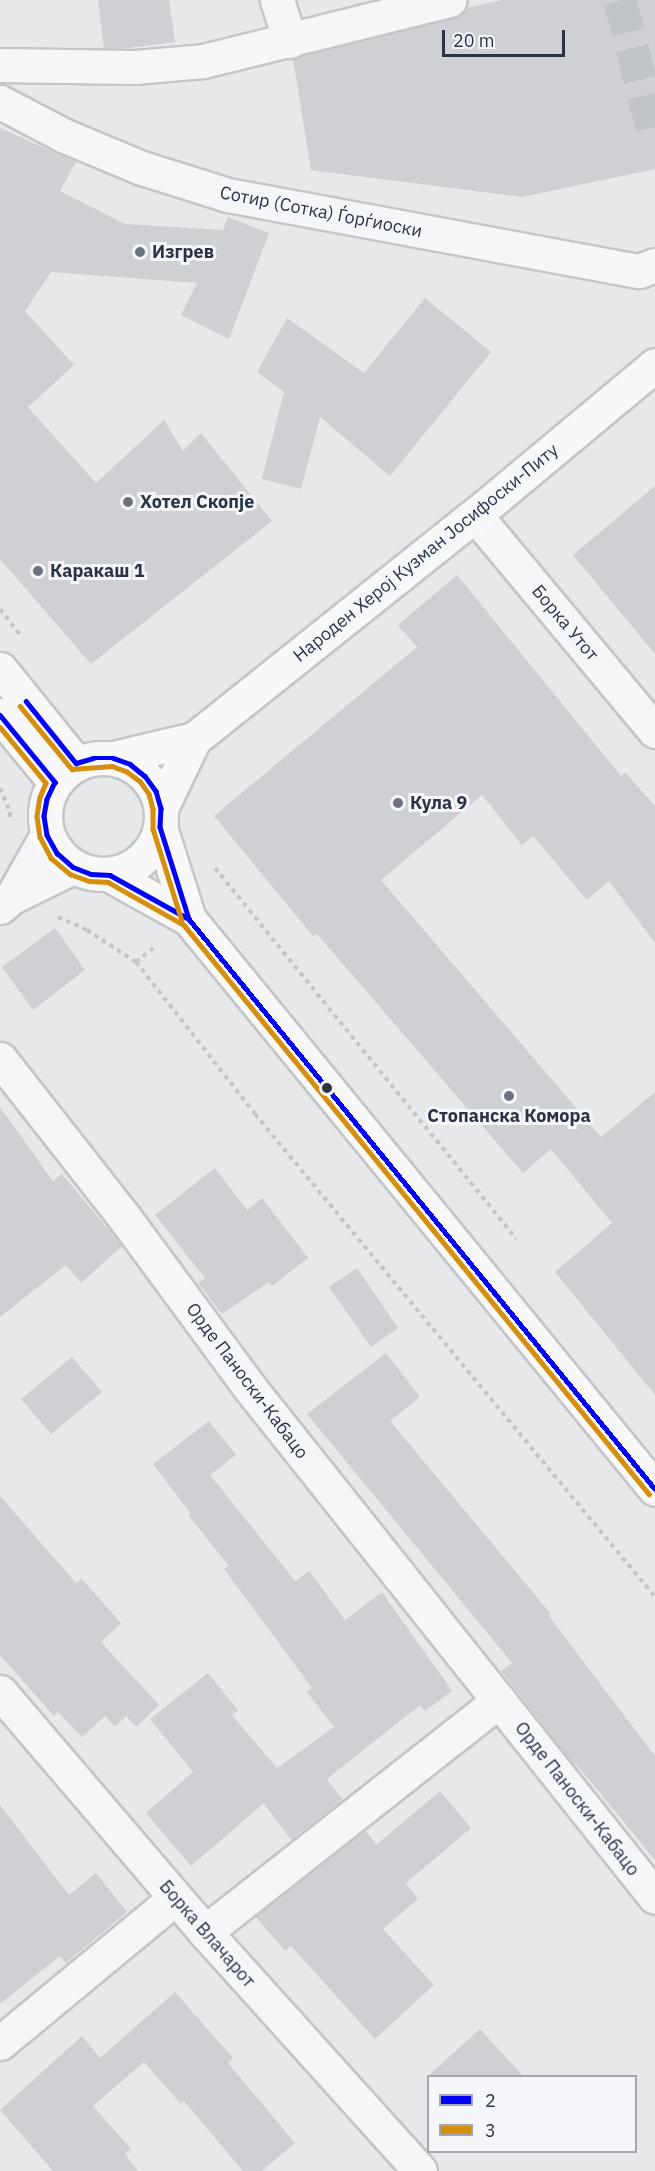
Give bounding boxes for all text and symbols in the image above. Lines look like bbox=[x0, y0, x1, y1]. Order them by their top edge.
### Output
scale bar bbox=[445, 18, 568, 56]
text: 20 m bbox=[453, 29, 495, 52]
street label: Сотир (Сотка) Ѓорѓиоски bbox=[218, 182, 424, 242]
place label: Изгрев bbox=[152, 241, 214, 263]
marker: Изгрев bbox=[133, 245, 147, 259]
street label: Народен Херој Кузман Јосифоски-Питу bbox=[289, 439, 563, 667]
place label: Хотел Скопје bbox=[140, 491, 254, 513]
marker: Хотел Скопје bbox=[121, 495, 135, 509]
place label: Каракаш 1 bbox=[50, 560, 145, 582]
marker: Каракаш 1 bbox=[31, 564, 45, 578]
street label: Борка Утот bbox=[527, 581, 603, 665]
place label: Кула 9 bbox=[410, 792, 467, 814]
marker: Кула 9 bbox=[391, 796, 405, 810]
unlabelled marker bbox=[321, 1082, 333, 1094]
marker: Стопанска Комора bbox=[502, 1089, 516, 1103]
place label: Стопанска Комора bbox=[427, 1105, 591, 1127]
street label: Орде Паноски-Кабацо bbox=[181, 1299, 313, 1463]
street label: Орде Паноски-Кабацо bbox=[510, 1718, 644, 1880]
street label: Борка Влачарот bbox=[155, 1876, 259, 1992]
legend bbox=[427, 2075, 637, 2153]
text: 2 bbox=[485, 2089, 496, 2112]
text: 3 bbox=[485, 2119, 496, 2142]

